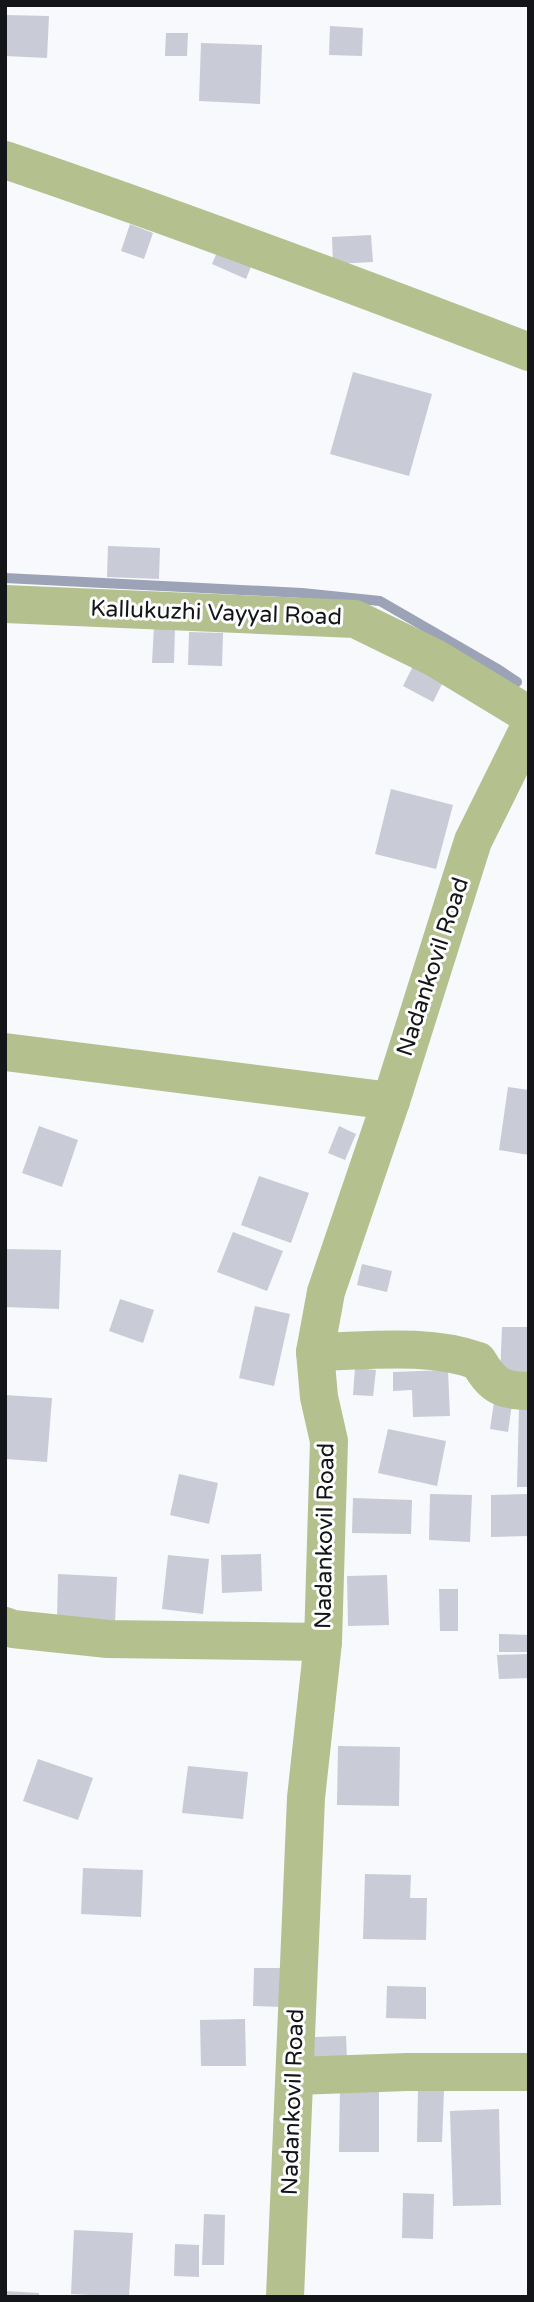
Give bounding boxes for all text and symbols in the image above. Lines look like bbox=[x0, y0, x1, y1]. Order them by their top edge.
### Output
street label: Kallukuzhi Vayyal Road bbox=[90, 595, 342, 631]
street label: Nadankovil Road bbox=[391, 874, 475, 1060]
street label: Nadankovil Road bbox=[309, 1443, 341, 1629]
street label: Nadankovil Road bbox=[276, 2008, 310, 2196]

